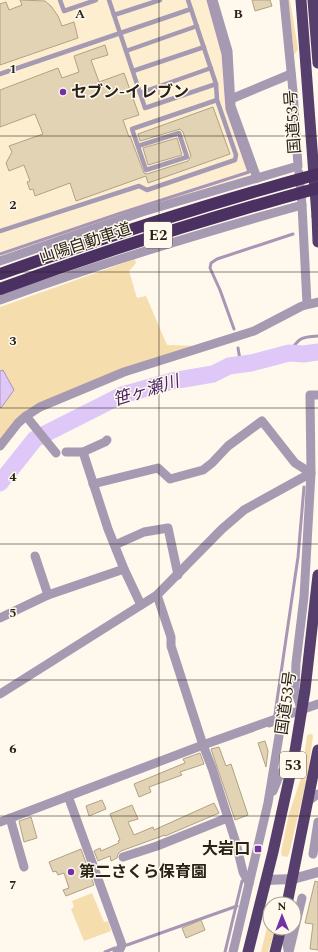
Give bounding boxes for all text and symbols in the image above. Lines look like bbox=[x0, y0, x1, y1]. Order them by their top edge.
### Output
text: A bbox=[75, 4, 85, 24]
text: B bbox=[233, 4, 243, 24]
text: 1 bbox=[9, 59, 17, 79]
place label: セブン-イレブン bbox=[71, 80, 189, 104]
marker: セブン-イレブン bbox=[58, 87, 68, 97]
street label: 国道53号 bbox=[279, 89, 307, 155]
text: 2 bbox=[9, 195, 17, 215]
street label: 山陽自動車道 bbox=[36, 217, 134, 269]
road number: E2 bbox=[144, 222, 172, 248]
text: 3 bbox=[9, 331, 17, 351]
water label: 笹ヶ瀬川 bbox=[110, 368, 184, 413]
text: 4 bbox=[9, 467, 17, 487]
text: 5 bbox=[9, 603, 17, 623]
street label: 国道53号 bbox=[270, 670, 302, 736]
text: 6 bbox=[9, 739, 17, 759]
road number: 53 bbox=[280, 752, 306, 778]
place label: 大岩口 bbox=[202, 837, 250, 861]
marker: 大岩口 bbox=[253, 844, 263, 854]
place label: 第二さくら保育園 bbox=[79, 860, 207, 884]
marker: 第二さくら保育園 bbox=[66, 867, 76, 877]
text: 7 bbox=[9, 875, 17, 895]
north arrow bbox=[262, 896, 302, 936]
text: N bbox=[277, 898, 286, 915]

